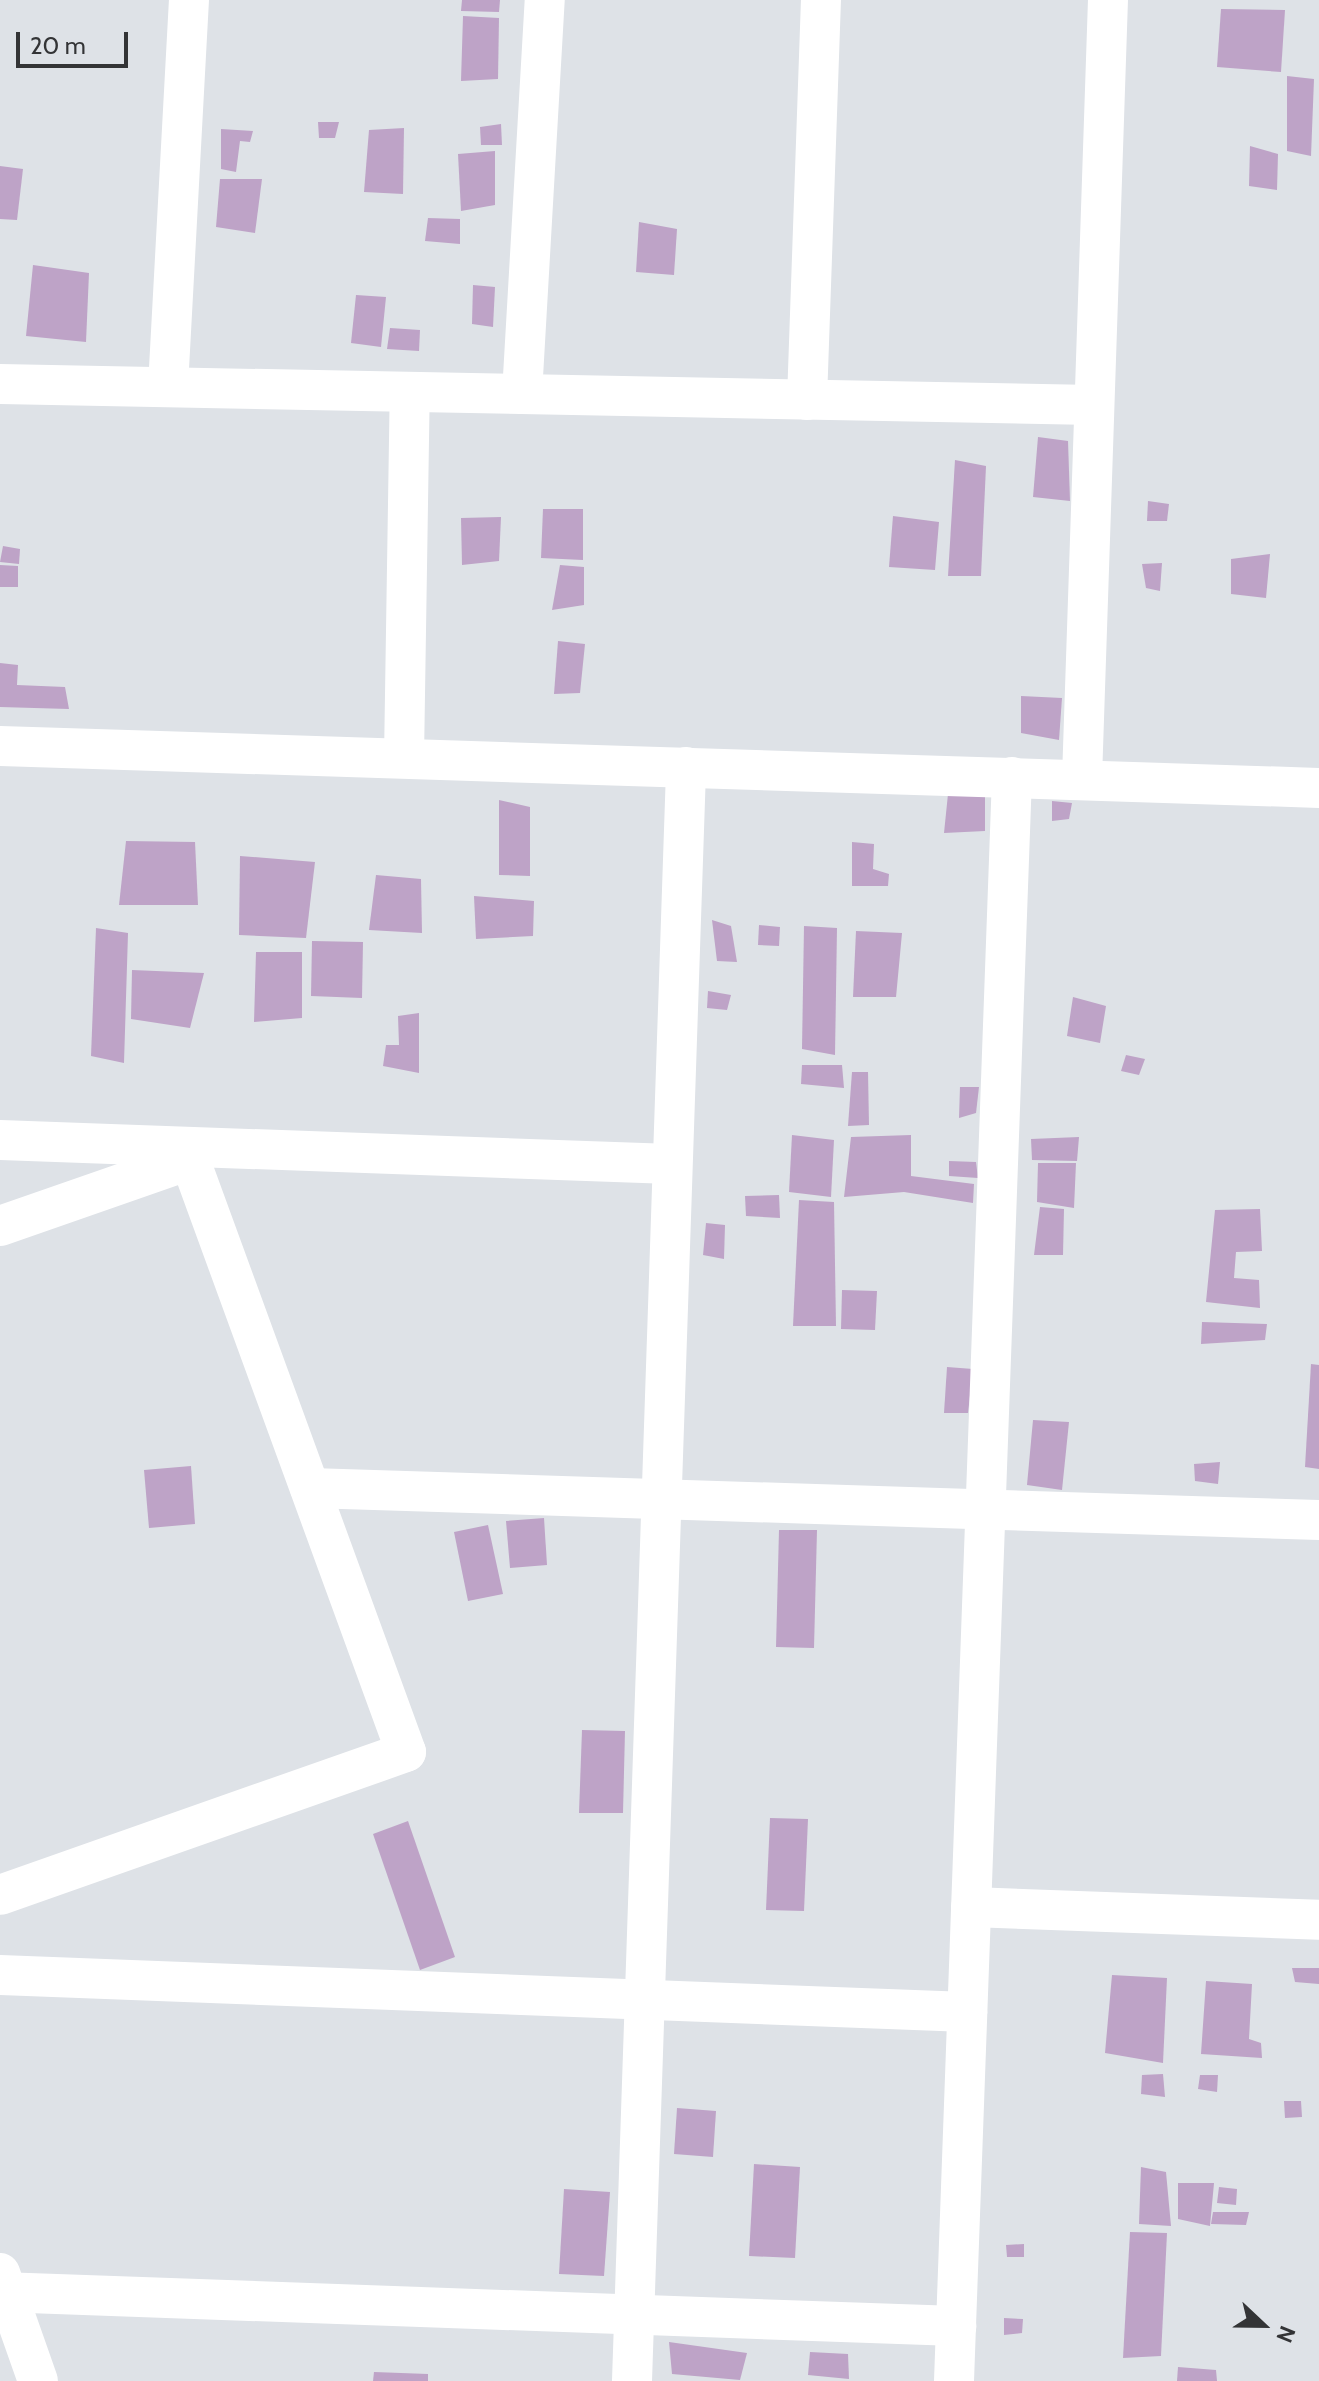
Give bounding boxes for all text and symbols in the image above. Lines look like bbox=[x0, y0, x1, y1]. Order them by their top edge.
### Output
scale bar bbox=[20, 16, 132, 66]
text: 20 m bbox=[30, 31, 86, 60]
north arrow bbox=[1223, 2285, 1303, 2365]
text: N bbox=[1270, 2322, 1301, 2346]

